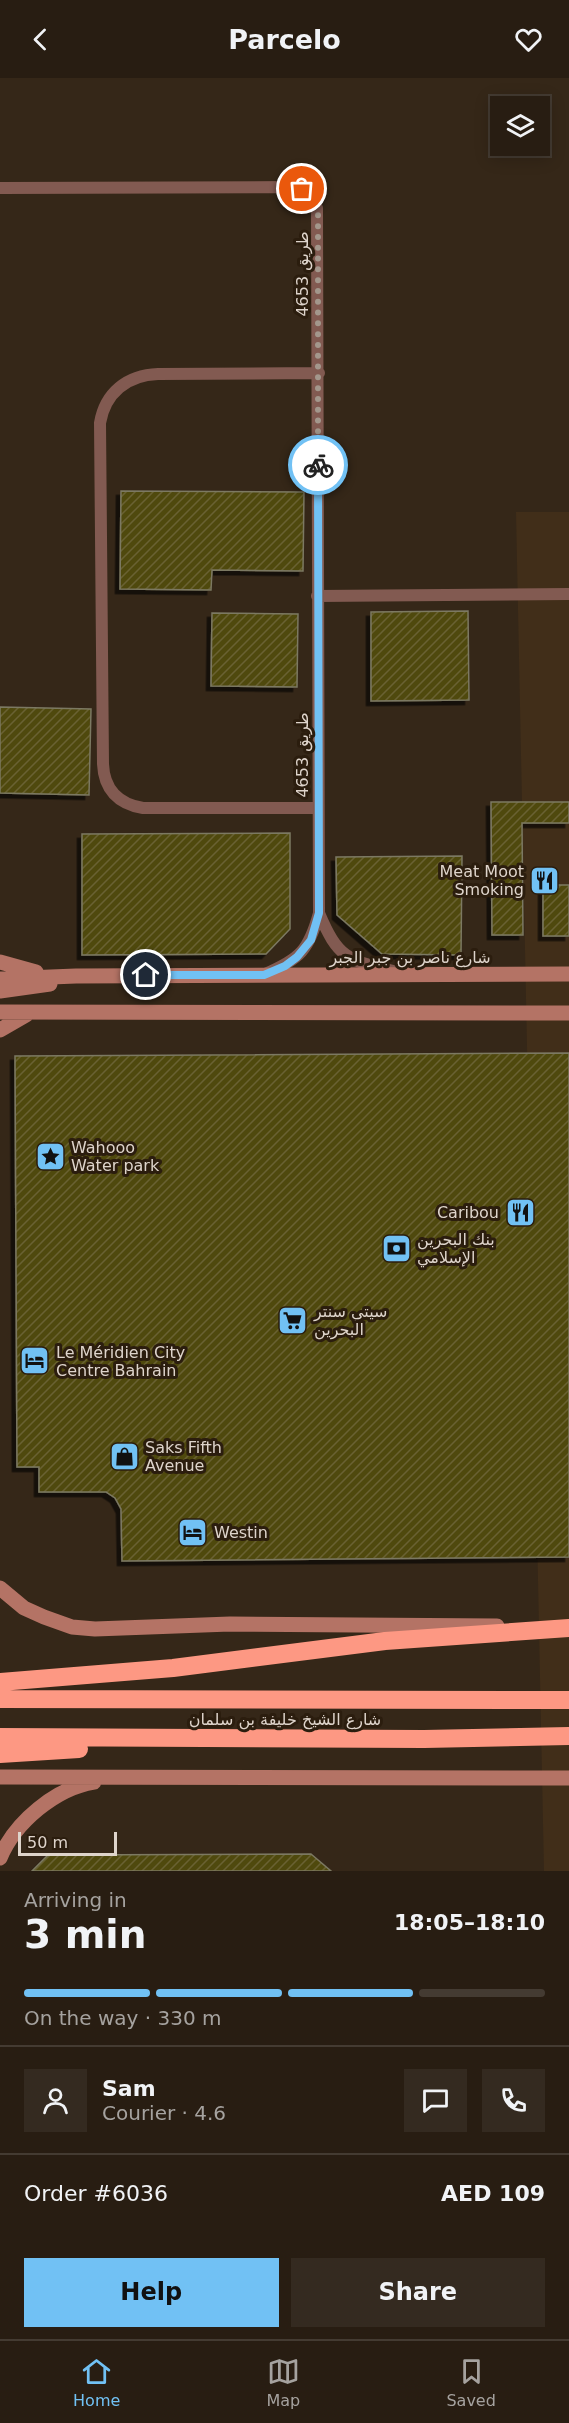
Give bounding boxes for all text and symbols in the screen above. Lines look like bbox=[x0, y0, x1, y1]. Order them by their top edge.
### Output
icon: back bbox=[24, 23, 57, 56]
icon: heart bbox=[512, 23, 545, 56]
text: Parcelo bbox=[228, 24, 341, 55]
map controls bbox=[490, 96, 550, 156]
button: layers bbox=[490, 96, 550, 156]
pin bbox=[276, 163, 327, 214]
icon: bag bbox=[285, 172, 318, 205]
street label: طريق 4653 bbox=[293, 231, 313, 317]
courier bbox=[288, 435, 348, 495]
icon: bike bbox=[302, 449, 335, 482]
street label: طريق 4653 bbox=[293, 712, 313, 798]
place label: Meat Moot Smoking bbox=[440, 862, 524, 899]
restaurant icon: Meat Moot Smoking bbox=[529, 864, 561, 896]
street label: شارع ناصر بن جبر الجبر bbox=[328, 948, 491, 968]
pin bbox=[120, 949, 171, 1000]
icon: home bbox=[129, 958, 162, 991]
place label: Wahooo Water park bbox=[71, 1138, 160, 1175]
place icon: Wahooo Water park bbox=[34, 1140, 66, 1172]
restaurant icon: Caribou bbox=[504, 1196, 536, 1228]
place label: Caribou bbox=[437, 1203, 499, 1222]
place label: بنك البحرين الإسلامي bbox=[417, 1230, 495, 1268]
bank icon: بنك البحرين الإسلامي bbox=[380, 1232, 412, 1264]
place label: سيتي سنتر البحرين bbox=[313, 1302, 387, 1340]
supermarket icon: سيتي سنتر البحرين bbox=[277, 1304, 309, 1336]
place label: Le Méridien City Centre Bahrain bbox=[56, 1343, 185, 1380]
hotel icon: Le Méridien City Centre Bahrain bbox=[19, 1345, 51, 1377]
place label: Saks Fifth Avenue bbox=[145, 1438, 222, 1475]
shop icon: Saks Fifth Avenue bbox=[108, 1440, 140, 1472]
hotel icon: Westin bbox=[177, 1516, 209, 1548]
place label: Westin bbox=[214, 1523, 268, 1542]
street label: شارع الشيخ خليفة بن سلمان bbox=[189, 1710, 381, 1730]
scale bar bbox=[18, 1829, 117, 1856]
text: 50 m bbox=[27, 1833, 68, 1852]
text: Arriving in bbox=[24, 1888, 127, 1912]
text: 18:05–18:10 bbox=[394, 1910, 545, 1935]
text: 3 min bbox=[24, 1912, 146, 1957]
text: On the way · 330 m bbox=[24, 2006, 222, 2030]
button: person bbox=[24, 2069, 87, 2132]
button: chat bbox=[404, 2069, 467, 2132]
button: phone bbox=[482, 2069, 545, 2132]
text: Sam bbox=[102, 2076, 156, 2101]
text: Courier · 4.6 bbox=[102, 2101, 226, 2125]
text: Order #6036 bbox=[24, 2181, 168, 2206]
text: AED 109 bbox=[441, 2181, 545, 2206]
button: Help bbox=[24, 2258, 279, 2327]
button: Share bbox=[291, 2258, 545, 2327]
tab: Home bbox=[73, 2355, 120, 2410]
tab: Map bbox=[267, 2355, 300, 2410]
tab: Saved bbox=[446, 2355, 496, 2410]

